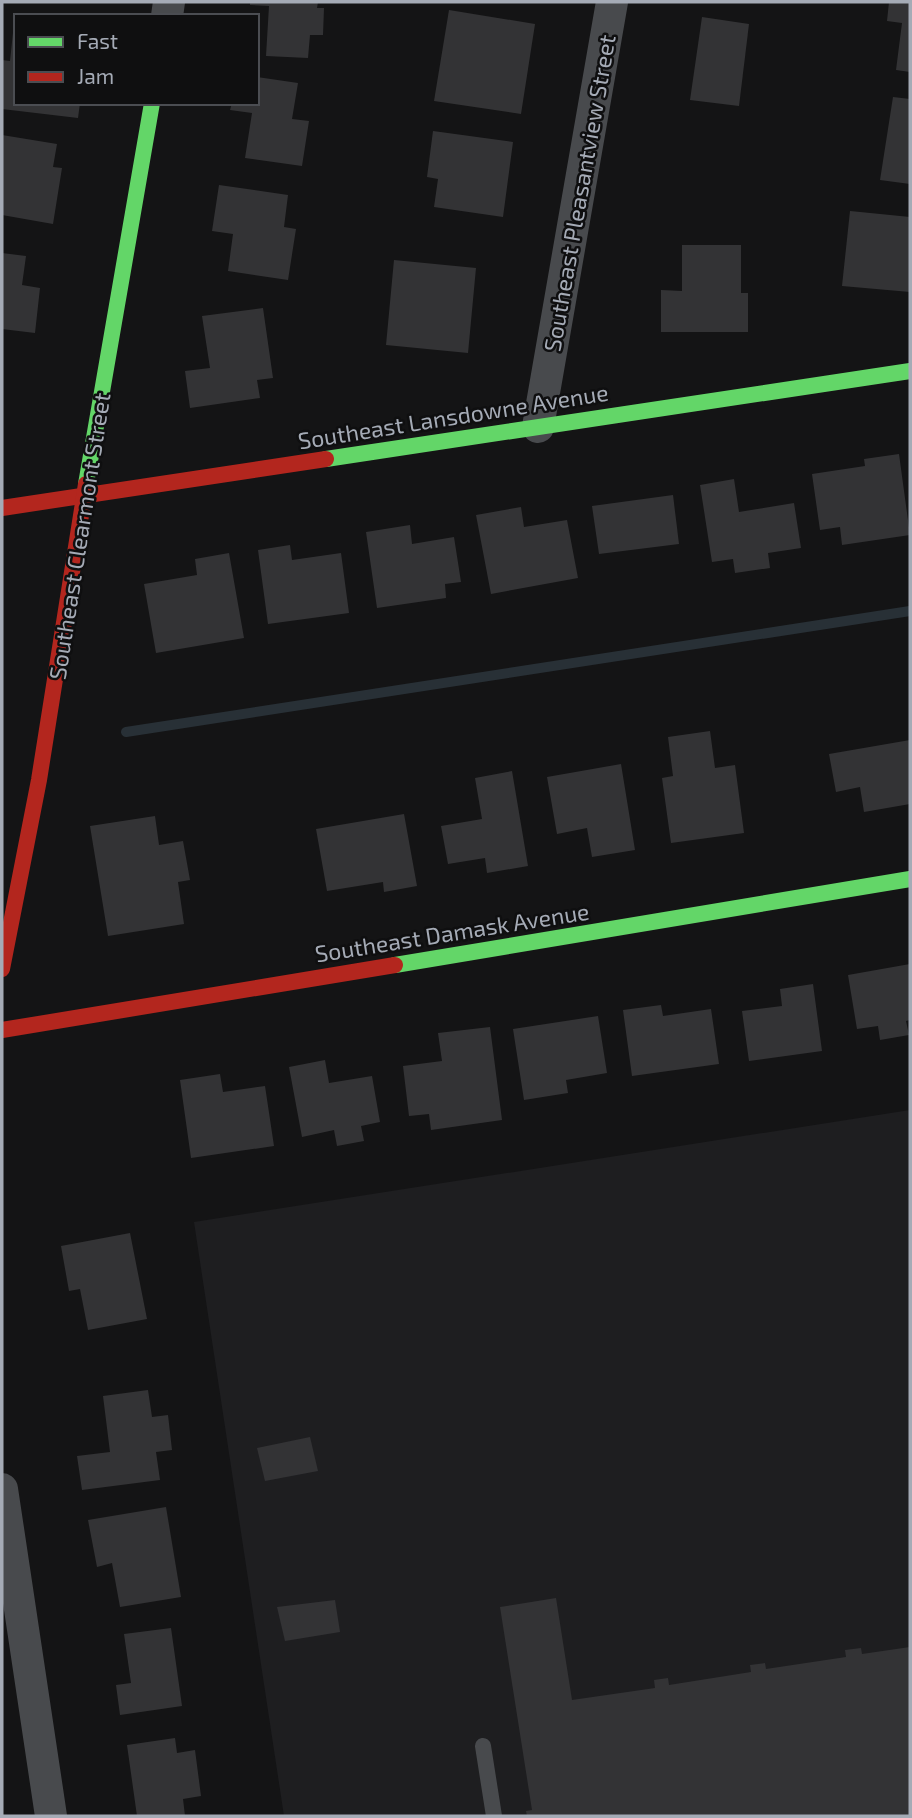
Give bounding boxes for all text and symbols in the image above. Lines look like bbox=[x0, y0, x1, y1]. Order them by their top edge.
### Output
legend bbox=[14, 14, 259, 105]
text: Fast bbox=[77, 28, 118, 53]
street label: Southeast Pleasantview Street bbox=[537, 32, 621, 354]
text: Jam bbox=[77, 63, 114, 88]
street label: Southeast Lansdowne Avenue bbox=[296, 378, 610, 454]
street label: Southeast Clearmont Street bbox=[42, 390, 116, 682]
street label: Southeast Damask Avenue bbox=[313, 896, 591, 968]

